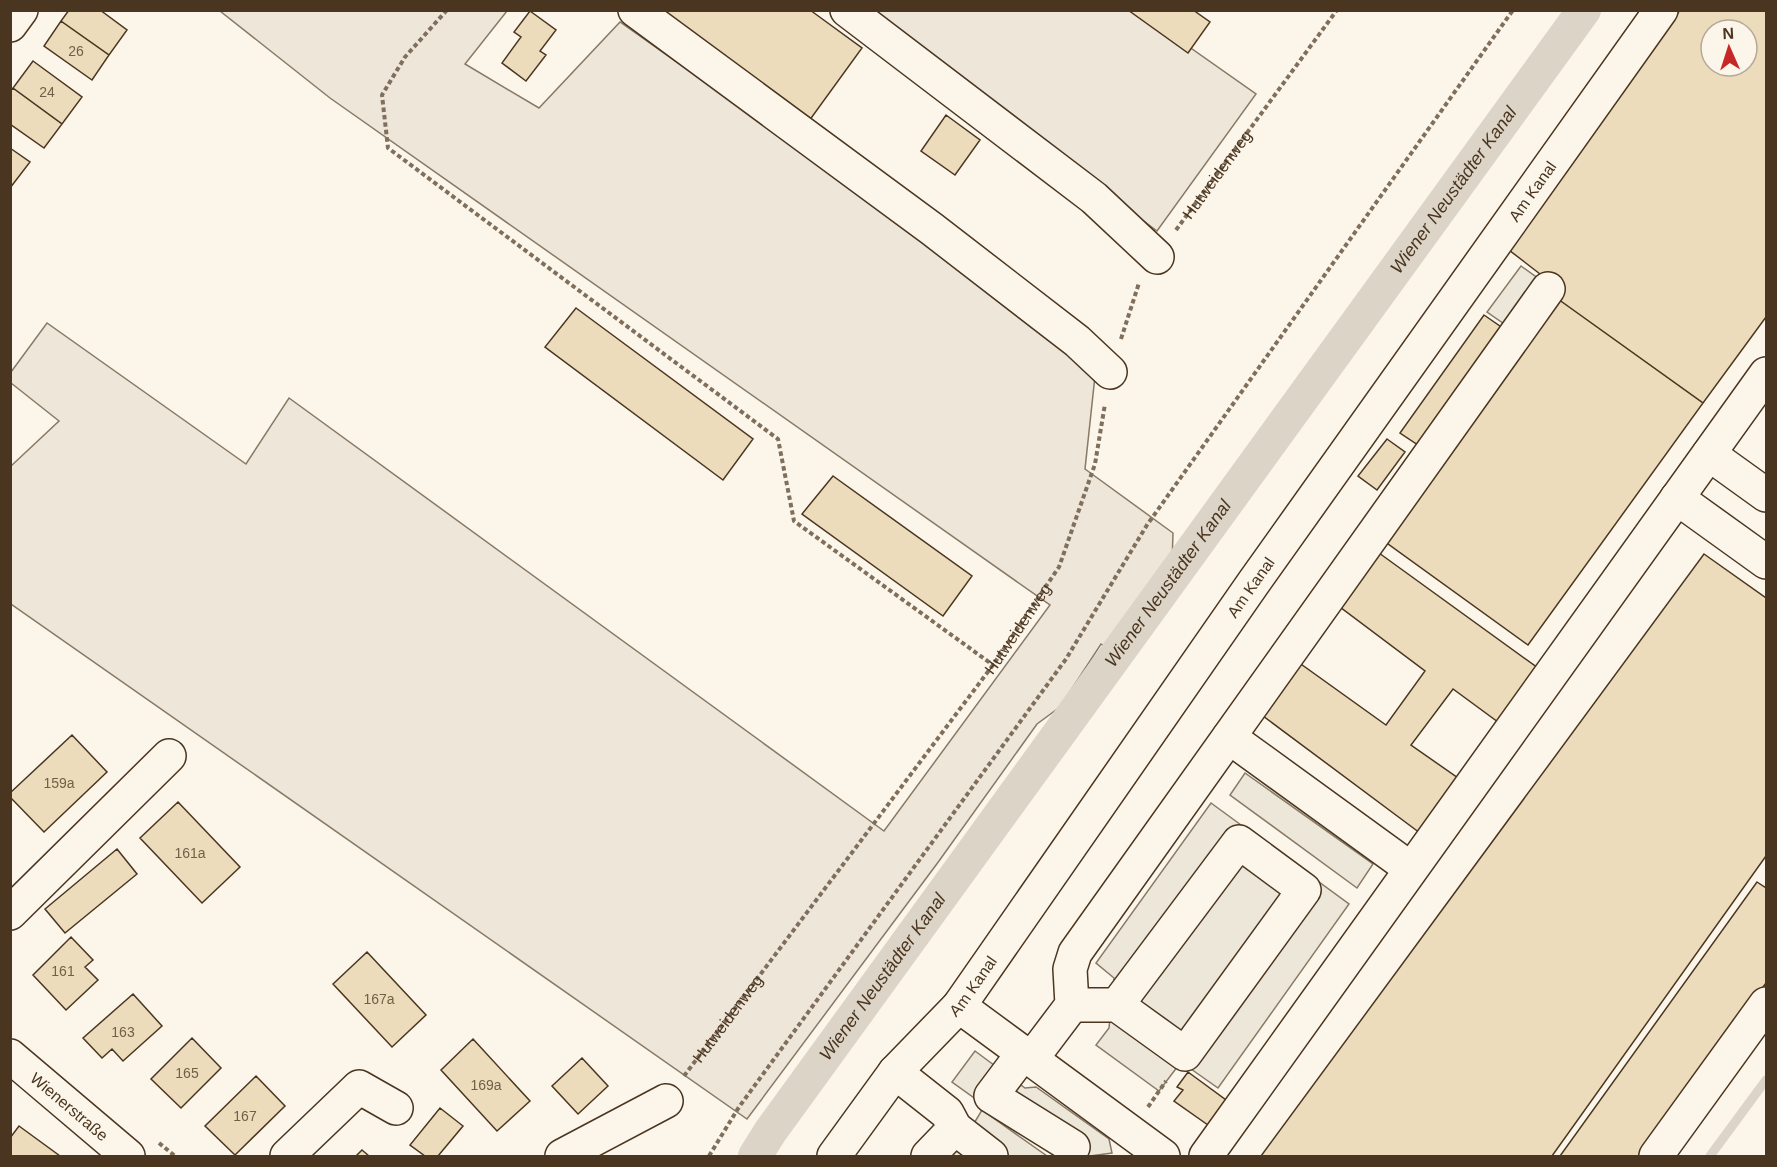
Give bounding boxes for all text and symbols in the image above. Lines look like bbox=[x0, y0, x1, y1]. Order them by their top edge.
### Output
north arrow bbox=[1699, 18, 1759, 78]
text: N bbox=[1722, 25, 1734, 42]
house number: 26 bbox=[68, 43, 84, 59]
house number: 24 bbox=[39, 84, 55, 100]
water label: Wiener Neustädter Kanal bbox=[1386, 102, 1521, 277]
street label: Hutweidenweg bbox=[1179, 127, 1255, 222]
street label: Am Kanal bbox=[1505, 158, 1560, 225]
water label: Wiener Neustädter Kanal bbox=[1101, 495, 1236, 671]
street label: Am Kanal bbox=[1224, 554, 1278, 621]
street label: Hutweidenweg bbox=[981, 581, 1054, 677]
house number: 159a bbox=[43, 775, 75, 791]
house number: 161a bbox=[174, 845, 206, 861]
water label: Wiener Neustädter Kanal bbox=[815, 889, 950, 1064]
street label: Am Kanal bbox=[946, 953, 1000, 1020]
house number: 161 bbox=[51, 963, 75, 979]
street label: Hutweidenweg bbox=[689, 972, 766, 1066]
house number: 167a bbox=[363, 991, 395, 1007]
house number: 163 bbox=[111, 1024, 135, 1040]
house number: 165 bbox=[175, 1065, 199, 1081]
street label: Wienerstraße bbox=[27, 1069, 111, 1144]
house number: 169a bbox=[470, 1077, 502, 1093]
house number: 167 bbox=[233, 1108, 257, 1124]

